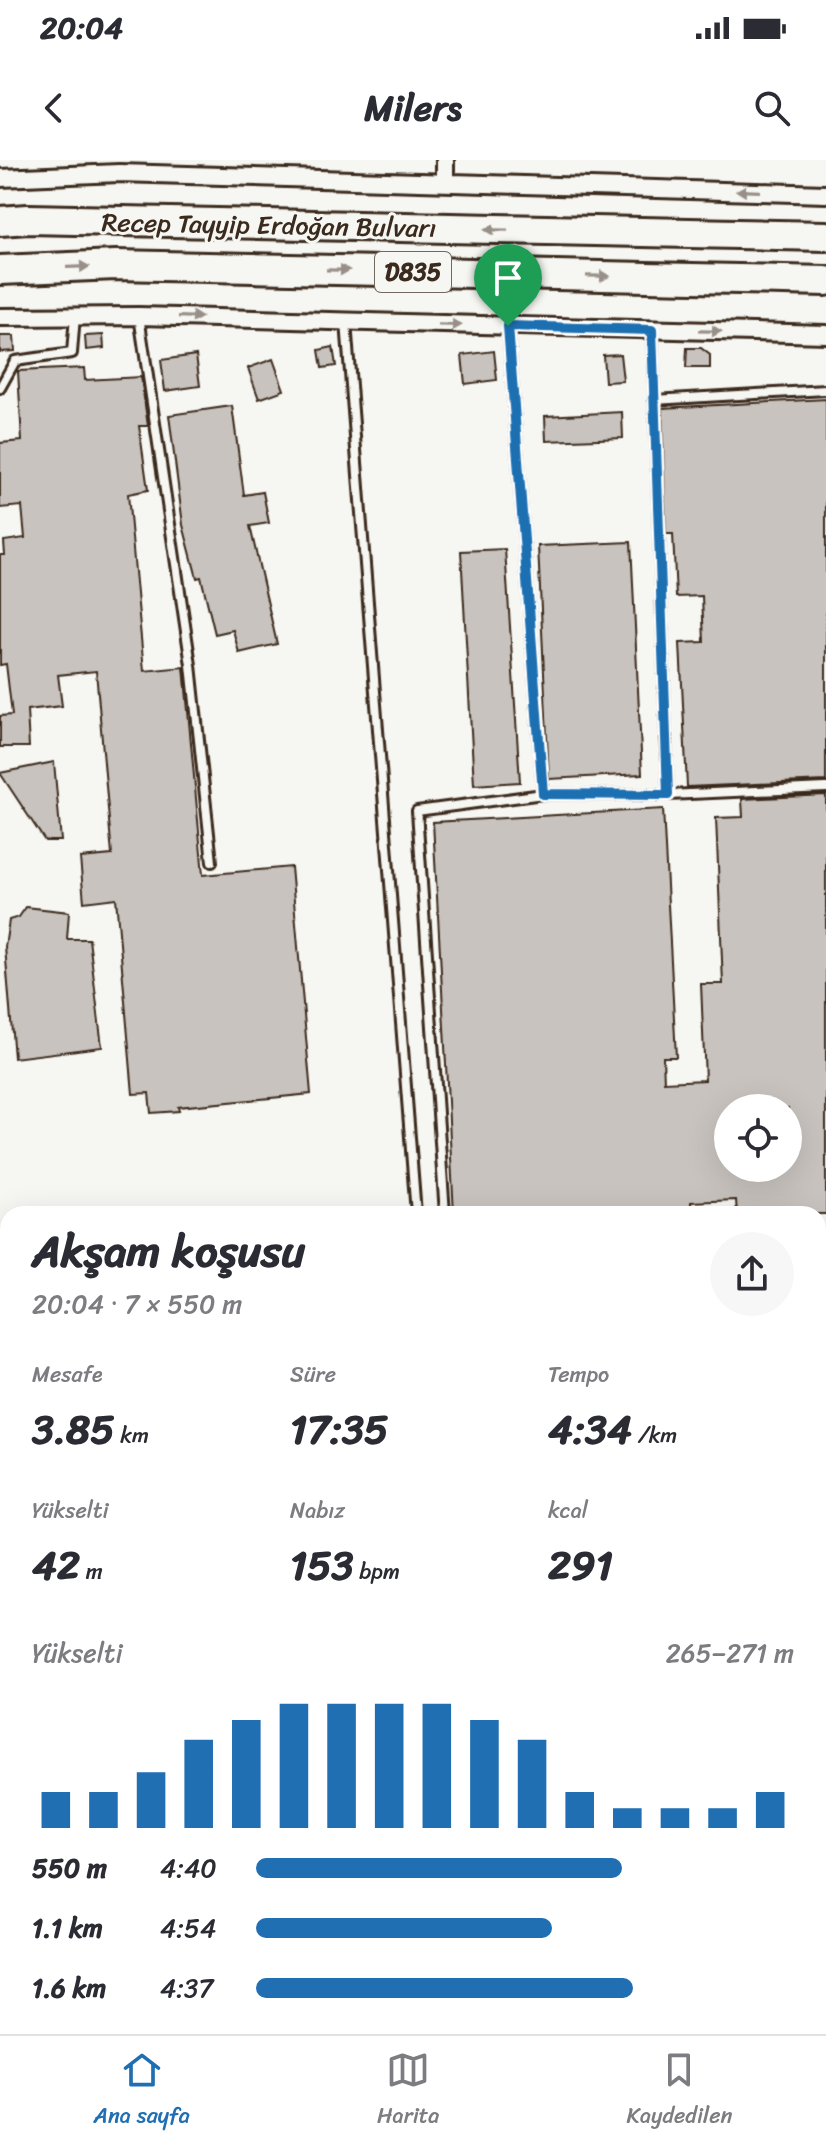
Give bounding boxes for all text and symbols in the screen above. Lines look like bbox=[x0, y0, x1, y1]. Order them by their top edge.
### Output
text: 20:04 bbox=[40, 1, 123, 55]
text: Milers bbox=[364, 76, 462, 140]
icon: back bbox=[32, 86, 76, 130]
icon: search bbox=[750, 86, 794, 130]
one-way arrow bbox=[735, 185, 760, 198]
street label: Recep Tayyip Erdoğan Bulvarı bbox=[101, 199, 437, 251]
one-way arrow bbox=[483, 224, 508, 236]
pin bbox=[474, 244, 542, 326]
road number: D835 bbox=[375, 252, 451, 292]
icon: arrive bbox=[486, 256, 530, 300]
one-way arrow bbox=[66, 260, 91, 273]
one-way arrow bbox=[326, 264, 351, 277]
one-way arrow bbox=[586, 270, 611, 282]
one-way arrow bbox=[178, 311, 203, 324]
one-way arrow bbox=[438, 318, 463, 331]
one-way arrow bbox=[698, 325, 723, 337]
map controls bbox=[714, 1094, 802, 1182]
button: locate bbox=[714, 1094, 802, 1182]
text: Akşam koşusu bbox=[32, 1212, 305, 1290]
button: share bbox=[710, 1232, 794, 1316]
text: 20:04 · 7 × 550 m bbox=[32, 1281, 242, 1327]
text: Mesafe bbox=[32, 1355, 103, 1394]
text: Süre bbox=[290, 1355, 336, 1394]
text: Tempo bbox=[548, 1355, 609, 1394]
text: 3.85 bbox=[32, 1394, 115, 1465]
text: 17:35 bbox=[290, 1394, 388, 1465]
text: 4:34 bbox=[548, 1394, 632, 1465]
text: km bbox=[115, 1416, 149, 1455]
text: /km bbox=[632, 1416, 677, 1455]
text: Yükselti bbox=[32, 1491, 109, 1530]
text: Nabız bbox=[290, 1491, 345, 1530]
text: kcal bbox=[548, 1491, 588, 1530]
text: 42 bbox=[32, 1530, 80, 1601]
text: 153 bbox=[290, 1530, 354, 1601]
text: 291 bbox=[548, 1530, 613, 1601]
text: m bbox=[80, 1552, 103, 1591]
text: bpm bbox=[354, 1552, 400, 1591]
text: Yükselti bbox=[32, 1630, 123, 1676]
text: 265–271 m bbox=[666, 1630, 794, 1676]
text: 550 m bbox=[32, 1845, 107, 1891]
text: 4:40 bbox=[160, 1845, 217, 1891]
text: 1.1 km bbox=[32, 1905, 103, 1951]
text: 4:54 bbox=[160, 1905, 216, 1951]
text: 1.6 km bbox=[32, 1965, 106, 2011]
text: 4:37 bbox=[160, 1965, 213, 2011]
tab: Ana sayfa bbox=[94, 2048, 190, 2135]
tab: Harita bbox=[377, 2048, 439, 2135]
tab: Kaydedilen bbox=[627, 2048, 732, 2135]

